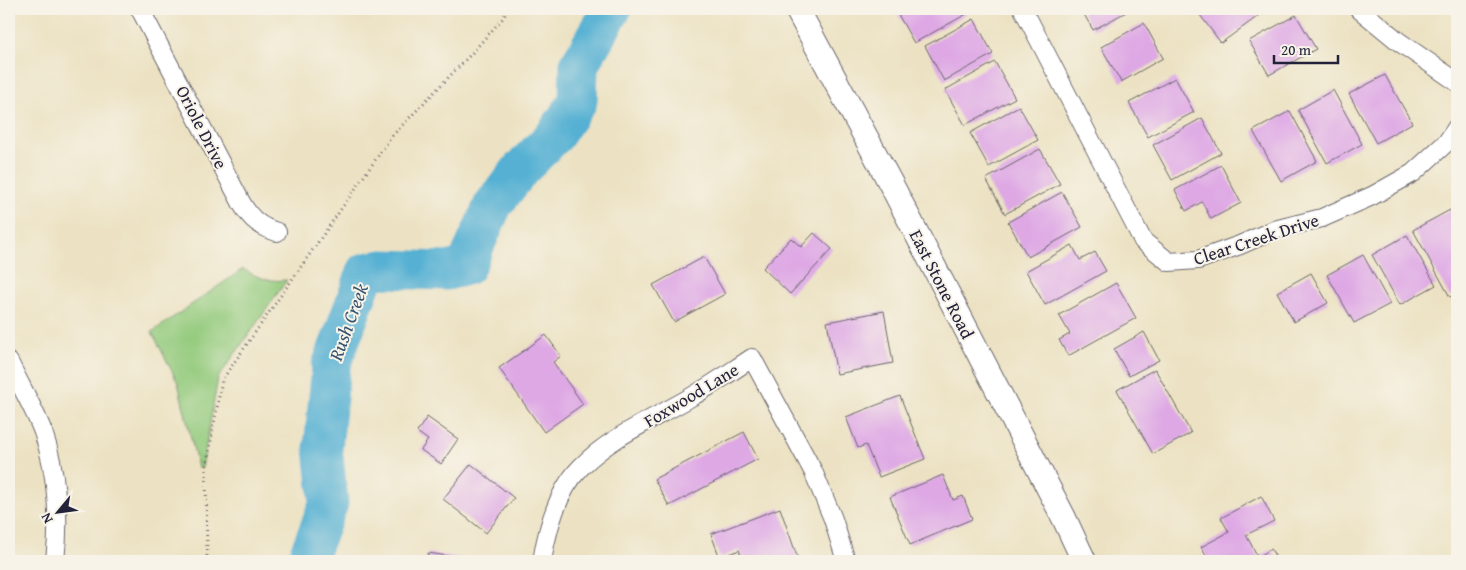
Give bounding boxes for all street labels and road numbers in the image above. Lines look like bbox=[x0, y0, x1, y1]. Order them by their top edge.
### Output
street label: Oriole Drive bbox=[169, 81, 235, 173]
street label: Clear Creek Drive bbox=[1190, 206, 1322, 272]
street label: East Stone Road bbox=[903, 225, 981, 344]
street label: Foxwood Lane bbox=[638, 356, 744, 434]

